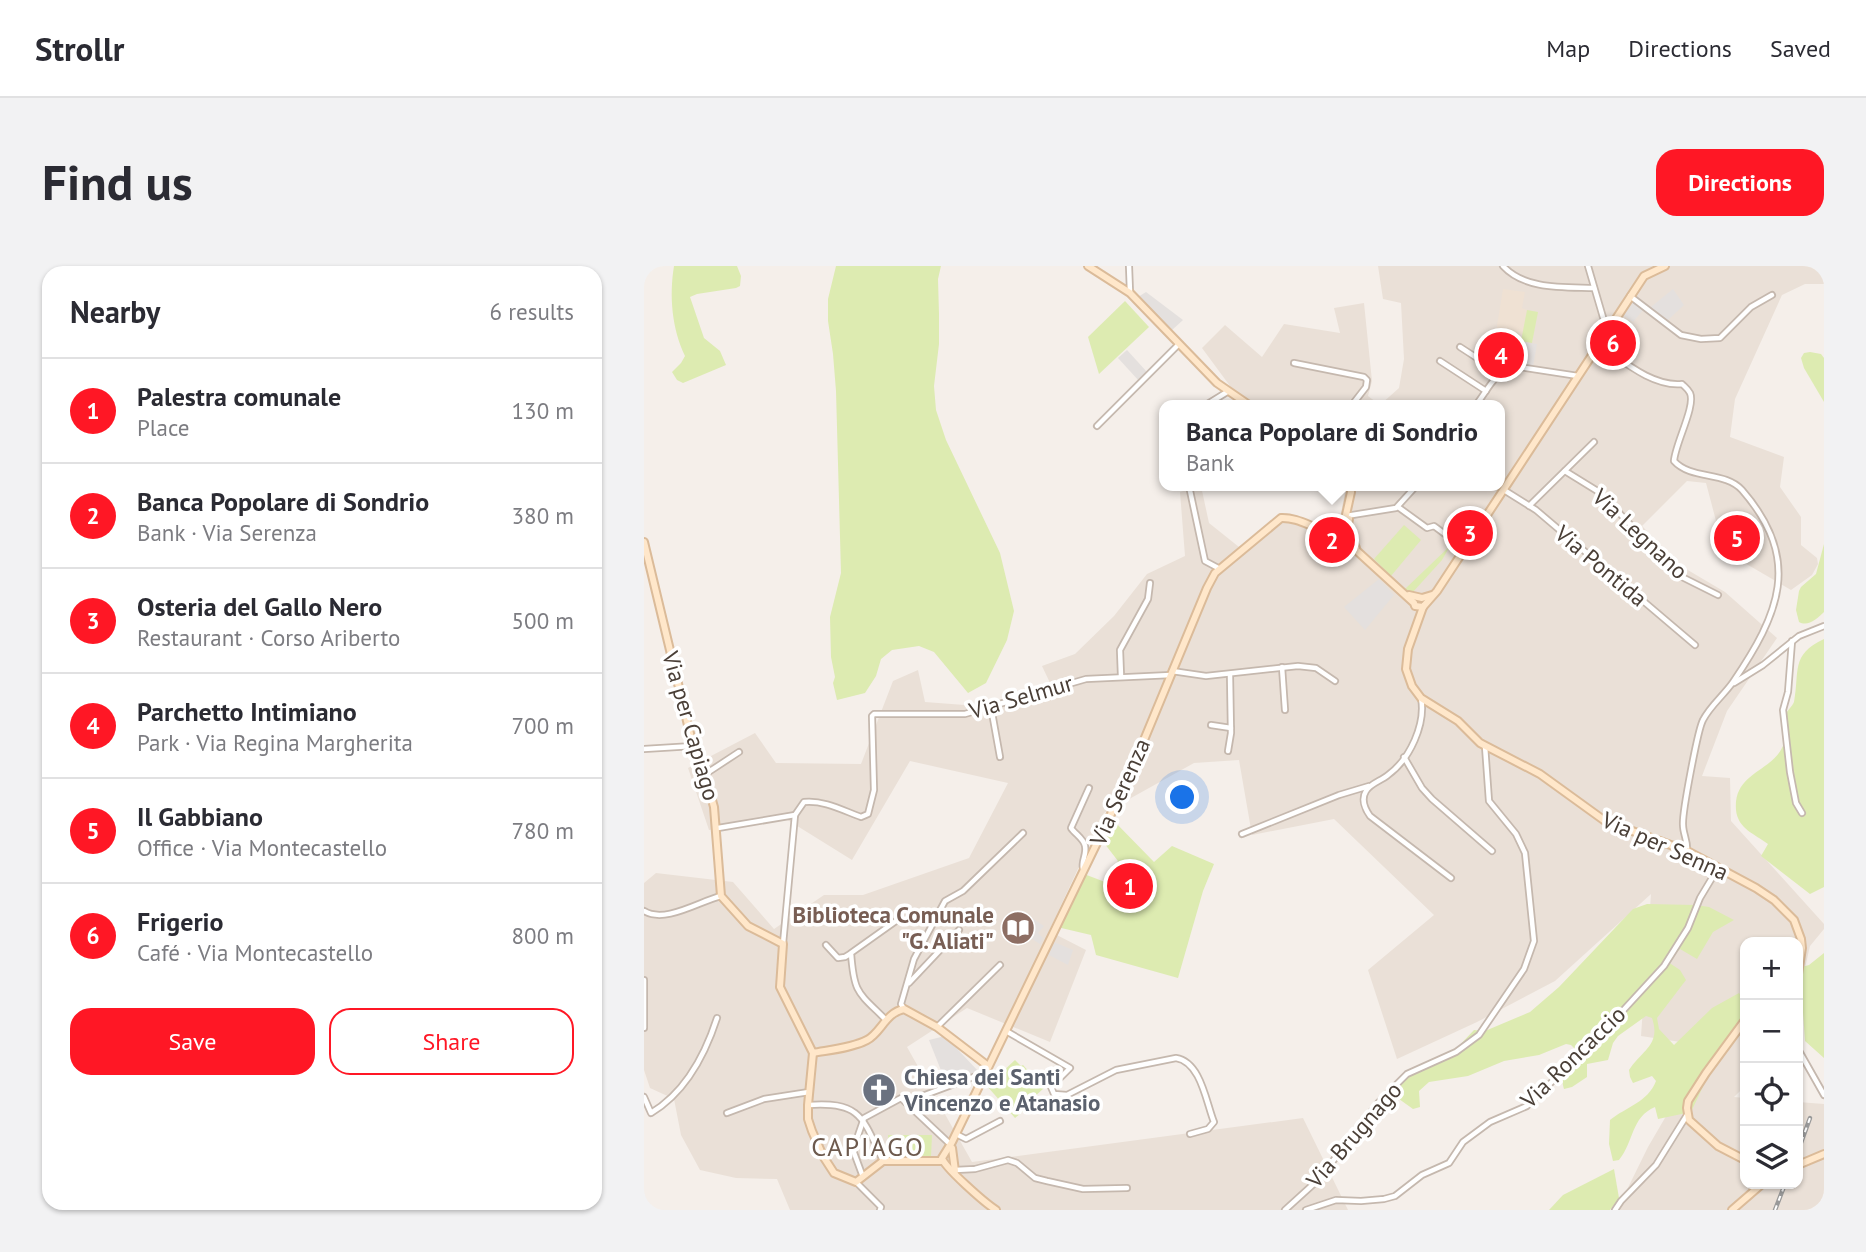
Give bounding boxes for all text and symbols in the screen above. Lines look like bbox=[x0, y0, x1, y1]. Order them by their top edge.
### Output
text: Strollr bbox=[35, 27, 124, 70]
text: Map bbox=[1546, 33, 1590, 64]
text: Directions bbox=[1628, 33, 1732, 64]
text: Saved bbox=[1770, 33, 1831, 64]
button: Directions bbox=[1656, 149, 1824, 216]
text: Find us bbox=[42, 150, 193, 214]
text: Nearby bbox=[70, 292, 160, 331]
text: 6 results bbox=[490, 297, 574, 326]
pin: 6 bbox=[1590, 317, 1636, 369]
pin: 4 bbox=[1478, 329, 1524, 381]
text: Palestra comunale bbox=[137, 380, 341, 413]
text: 1 bbox=[86, 396, 100, 425]
text: 130 m bbox=[512, 396, 574, 425]
popup bbox=[1159, 400, 1505, 491]
text: Place bbox=[137, 413, 190, 442]
text: Banca Popolare di Sondrio bbox=[1186, 415, 1478, 448]
text: Bank bbox=[1186, 448, 1234, 477]
street label: Via Legnano bbox=[1586, 481, 1694, 585]
text: Banca Popolare di Sondrio bbox=[137, 485, 429, 518]
text: 2 bbox=[86, 501, 100, 530]
text: 380 m bbox=[512, 501, 574, 530]
pin: 3 bbox=[1447, 507, 1493, 559]
pin: 5 bbox=[1714, 512, 1760, 564]
pin: 2 bbox=[1309, 514, 1355, 566]
text: Bank · Via Serenza bbox=[137, 518, 317, 547]
street label: Via Pontida bbox=[1549, 518, 1653, 613]
text: Osteria del Gallo Nero bbox=[137, 590, 382, 623]
text: 3 bbox=[86, 606, 100, 635]
text: 500 m bbox=[512, 606, 574, 635]
text: Restaurant · Corso Ariberto bbox=[137, 623, 400, 652]
street label: Via per Capiago bbox=[656, 647, 727, 804]
street label: Via Selmur bbox=[965, 668, 1076, 725]
text: Parchetto Intimiano bbox=[137, 695, 357, 728]
text: 4 bbox=[86, 711, 100, 740]
text: 700 m bbox=[512, 711, 574, 740]
text: Park · Via Regina Margherita bbox=[137, 728, 413, 757]
street label: Via Serenza bbox=[1083, 734, 1156, 851]
your location bbox=[1165, 780, 1199, 814]
text: Il Gabbiano bbox=[137, 800, 263, 833]
street label: Via per Senna bbox=[1597, 804, 1733, 886]
text: 5 bbox=[86, 816, 100, 845]
text: 780 m bbox=[512, 816, 574, 845]
text: Office · Via Montecastello bbox=[137, 833, 387, 862]
pin: 1 bbox=[1107, 860, 1153, 912]
place label: Biblioteca Comunale "G. Aliati" bbox=[793, 900, 994, 955]
text: Frigerio bbox=[137, 905, 224, 938]
library icon: Biblioteca Comunale "G. Aliati" bbox=[999, 909, 1037, 947]
text: 6 bbox=[86, 921, 100, 950]
text: 800 m bbox=[512, 921, 574, 950]
map controls bbox=[1740, 937, 1803, 1189]
button: + bbox=[1740, 937, 1803, 1000]
text: Café · Via Montecastello bbox=[137, 938, 373, 967]
street label: Via Roncaccio bbox=[1513, 999, 1631, 1115]
button: − bbox=[1740, 1000, 1803, 1063]
button: Save bbox=[70, 1008, 315, 1075]
button: Share bbox=[329, 1008, 574, 1075]
place label: Chiesa dei Santi Vincenzo e Atanasio bbox=[903, 1062, 1100, 1117]
button: locate bbox=[1740, 1063, 1803, 1126]
church icon: Chiesa dei Santi Vincenzo e Atanasio bbox=[860, 1071, 898, 1109]
street label: Via Brugnago bbox=[1299, 1076, 1408, 1195]
button: layers bbox=[1740, 1126, 1803, 1189]
district label: CAPIAGO bbox=[811, 1130, 925, 1163]

